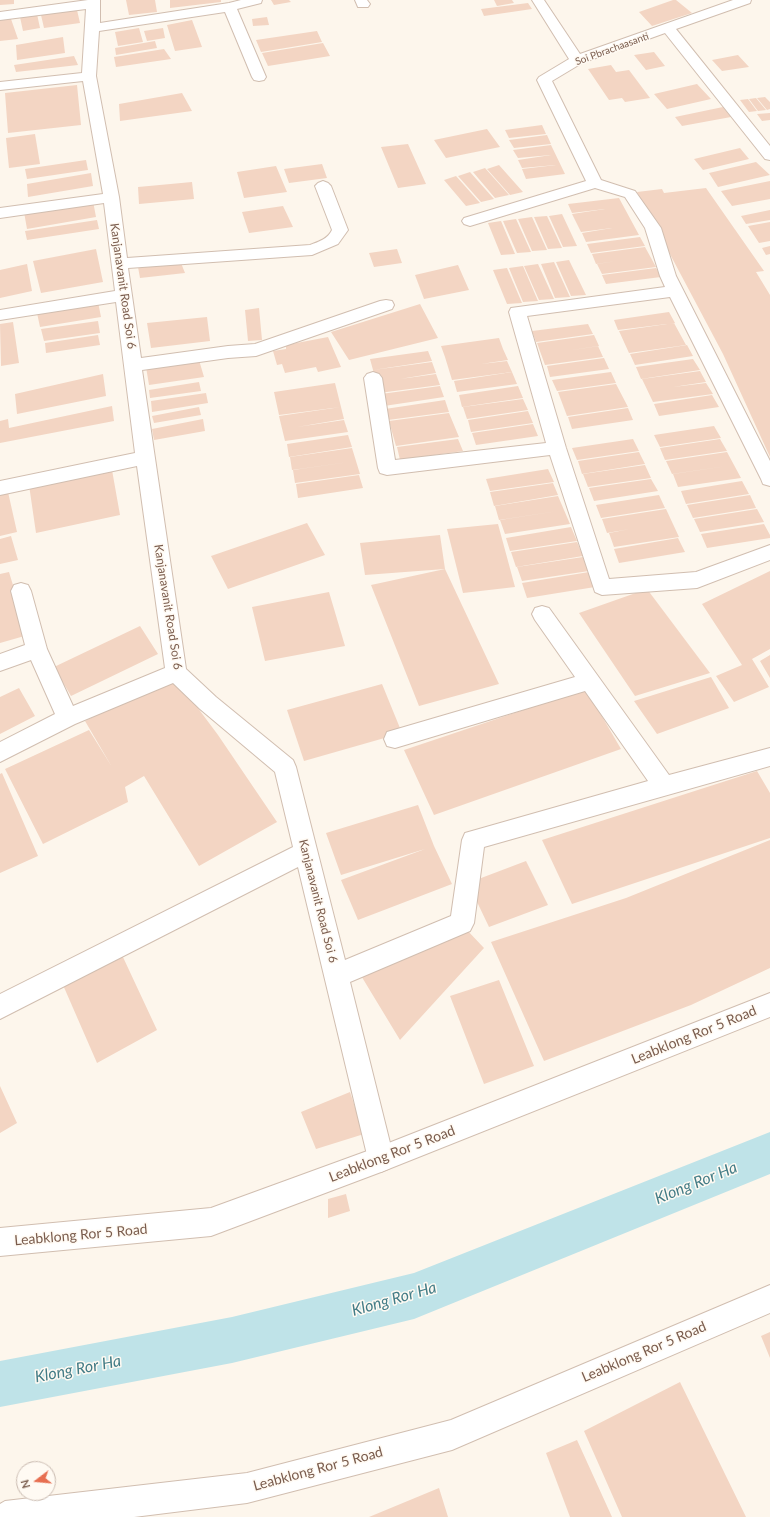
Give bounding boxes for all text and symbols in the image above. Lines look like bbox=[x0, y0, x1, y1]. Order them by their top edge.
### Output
street label: Soi Pbrachaasanti bbox=[574, 30, 650, 68]
street label: Kanjanavanit Road Soi 6 bbox=[107, 222, 139, 350]
street label: Kanjanavanit Road Soi 6 bbox=[151, 543, 185, 671]
street label: Kanjanavanit Road Soi 6 bbox=[296, 838, 340, 964]
street label: Leabklong Ror 5 Road bbox=[629, 1002, 759, 1068]
street label: Leabklong Ror 5 Road bbox=[327, 1122, 457, 1186]
water label: Klong Ror Ha bbox=[652, 1158, 740, 1208]
street label: Leabklong Ror 5 Road bbox=[14, 1221, 148, 1249]
water label: Klong Ror Ha bbox=[349, 1278, 439, 1320]
street label: Leabklong Ror 5 Road bbox=[579, 1318, 709, 1386]
water label: Klong Ror Ha bbox=[33, 1351, 123, 1387]
street label: Leabklong Ror 5 Road bbox=[251, 1444, 385, 1494]
north arrow bbox=[16, 1461, 56, 1501]
text: N bbox=[18, 1478, 32, 1490]

